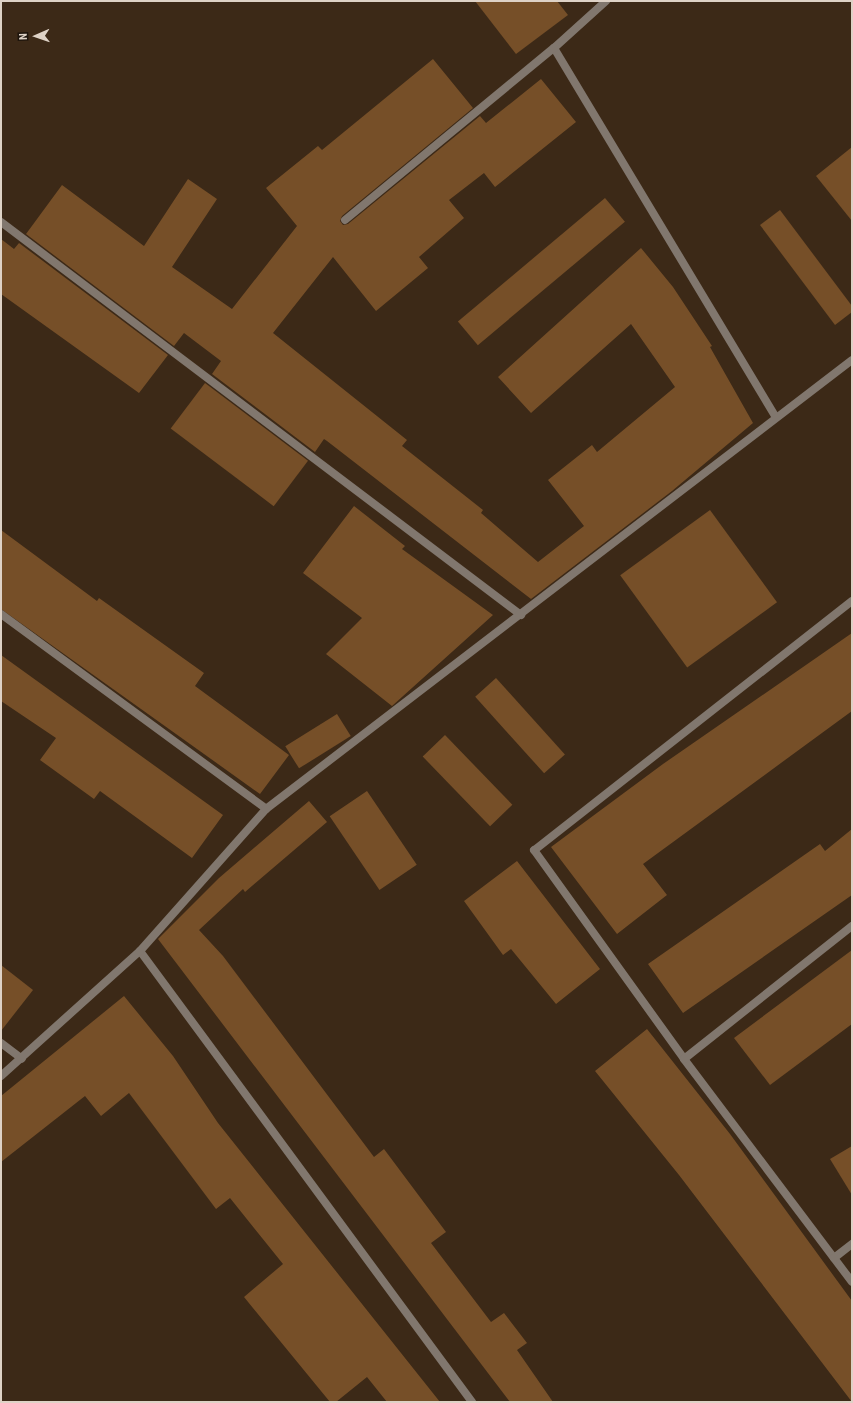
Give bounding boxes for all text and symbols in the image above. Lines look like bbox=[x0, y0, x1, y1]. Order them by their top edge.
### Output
north arrow bbox=[16, 16, 56, 56]
text: N bbox=[17, 33, 30, 40]

